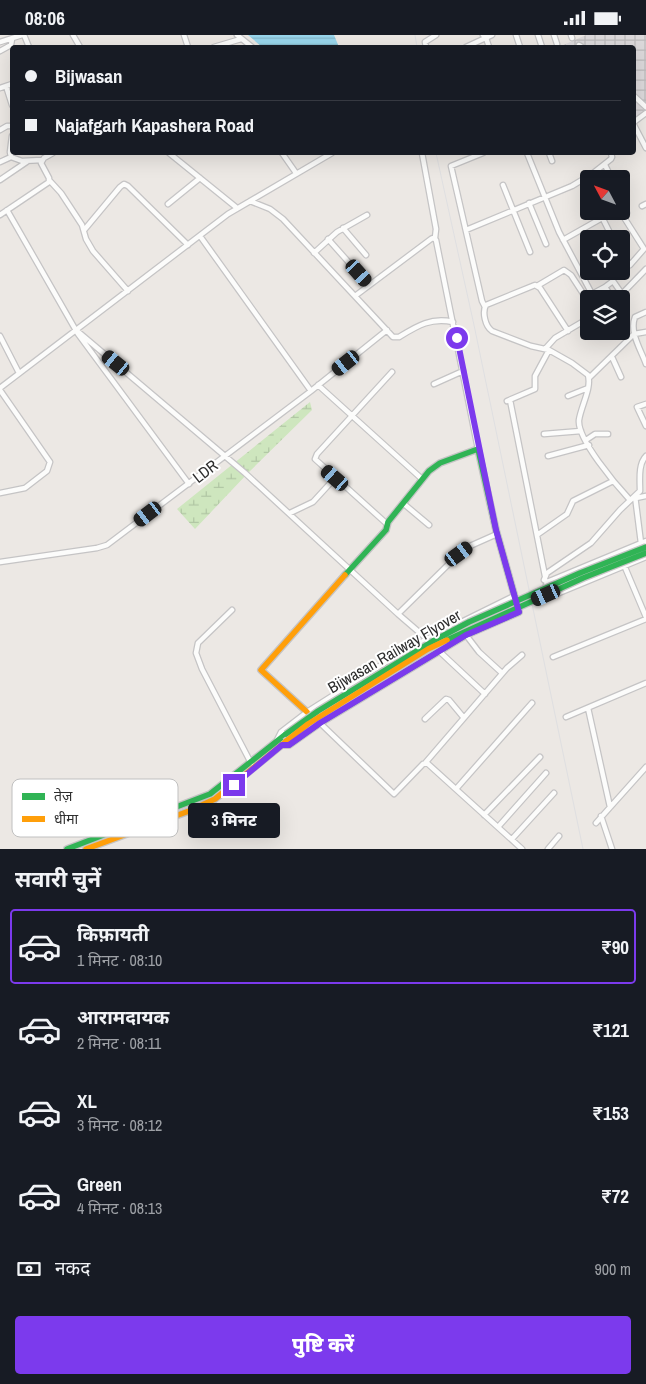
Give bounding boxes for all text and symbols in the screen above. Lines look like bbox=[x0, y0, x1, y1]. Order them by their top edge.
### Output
text: 08:06 bbox=[25, 5, 65, 31]
text: Bijwasan bbox=[55, 63, 123, 89]
text: Najafgarh Kapashera Road bbox=[55, 112, 254, 138]
north arrow bbox=[580, 170, 630, 220]
map controls bbox=[580, 170, 630, 340]
button: locate bbox=[580, 230, 630, 280]
car bbox=[343, 257, 374, 289]
button: layers bbox=[580, 290, 630, 340]
route start bbox=[446, 327, 468, 349]
car bbox=[99, 348, 132, 378]
car bbox=[329, 348, 362, 378]
street label: LDR bbox=[188, 454, 223, 488]
car bbox=[318, 462, 351, 494]
car bbox=[131, 499, 164, 529]
car bbox=[442, 539, 475, 569]
car bbox=[529, 582, 562, 608]
street label: Bijwasan Railway Flyover bbox=[323, 604, 465, 698]
route end bbox=[223, 774, 245, 796]
legend bbox=[12, 779, 178, 837]
text: तेज़ bbox=[54, 787, 73, 805]
callout: 3 मिनट bbox=[188, 803, 280, 837]
text: 3 मिनट bbox=[211, 809, 257, 831]
text: धीमा bbox=[54, 810, 79, 828]
text: सवारी चुनें bbox=[15, 864, 101, 894]
text: किफ़ायती bbox=[77, 921, 149, 947]
icon: car bbox=[17, 924, 62, 969]
text: ₹90 bbox=[601, 934, 629, 960]
text: 1 मिनट · 08:10 bbox=[77, 949, 162, 971]
text: आरामदायक bbox=[77, 1004, 169, 1030]
icon: car bbox=[17, 1007, 62, 1052]
text: ₹121 bbox=[592, 1017, 629, 1043]
text: 2 मिनट · 08:11 bbox=[77, 1032, 161, 1054]
text: XL bbox=[77, 1088, 97, 1114]
icon: car bbox=[17, 1090, 62, 1135]
text: ₹153 bbox=[592, 1100, 629, 1126]
text: 3 मिनट · 08:12 bbox=[77, 1114, 162, 1136]
text: Green bbox=[77, 1171, 122, 1197]
icon: car bbox=[17, 1173, 62, 1218]
text: ₹72 bbox=[601, 1183, 629, 1209]
text: 4 मिनट · 08:13 bbox=[77, 1197, 162, 1219]
icon: cash bbox=[15, 1255, 43, 1283]
text: नकद bbox=[55, 1255, 90, 1281]
text: 900 m bbox=[595, 1258, 631, 1280]
button: पुष्टि करें bbox=[15, 1316, 631, 1374]

